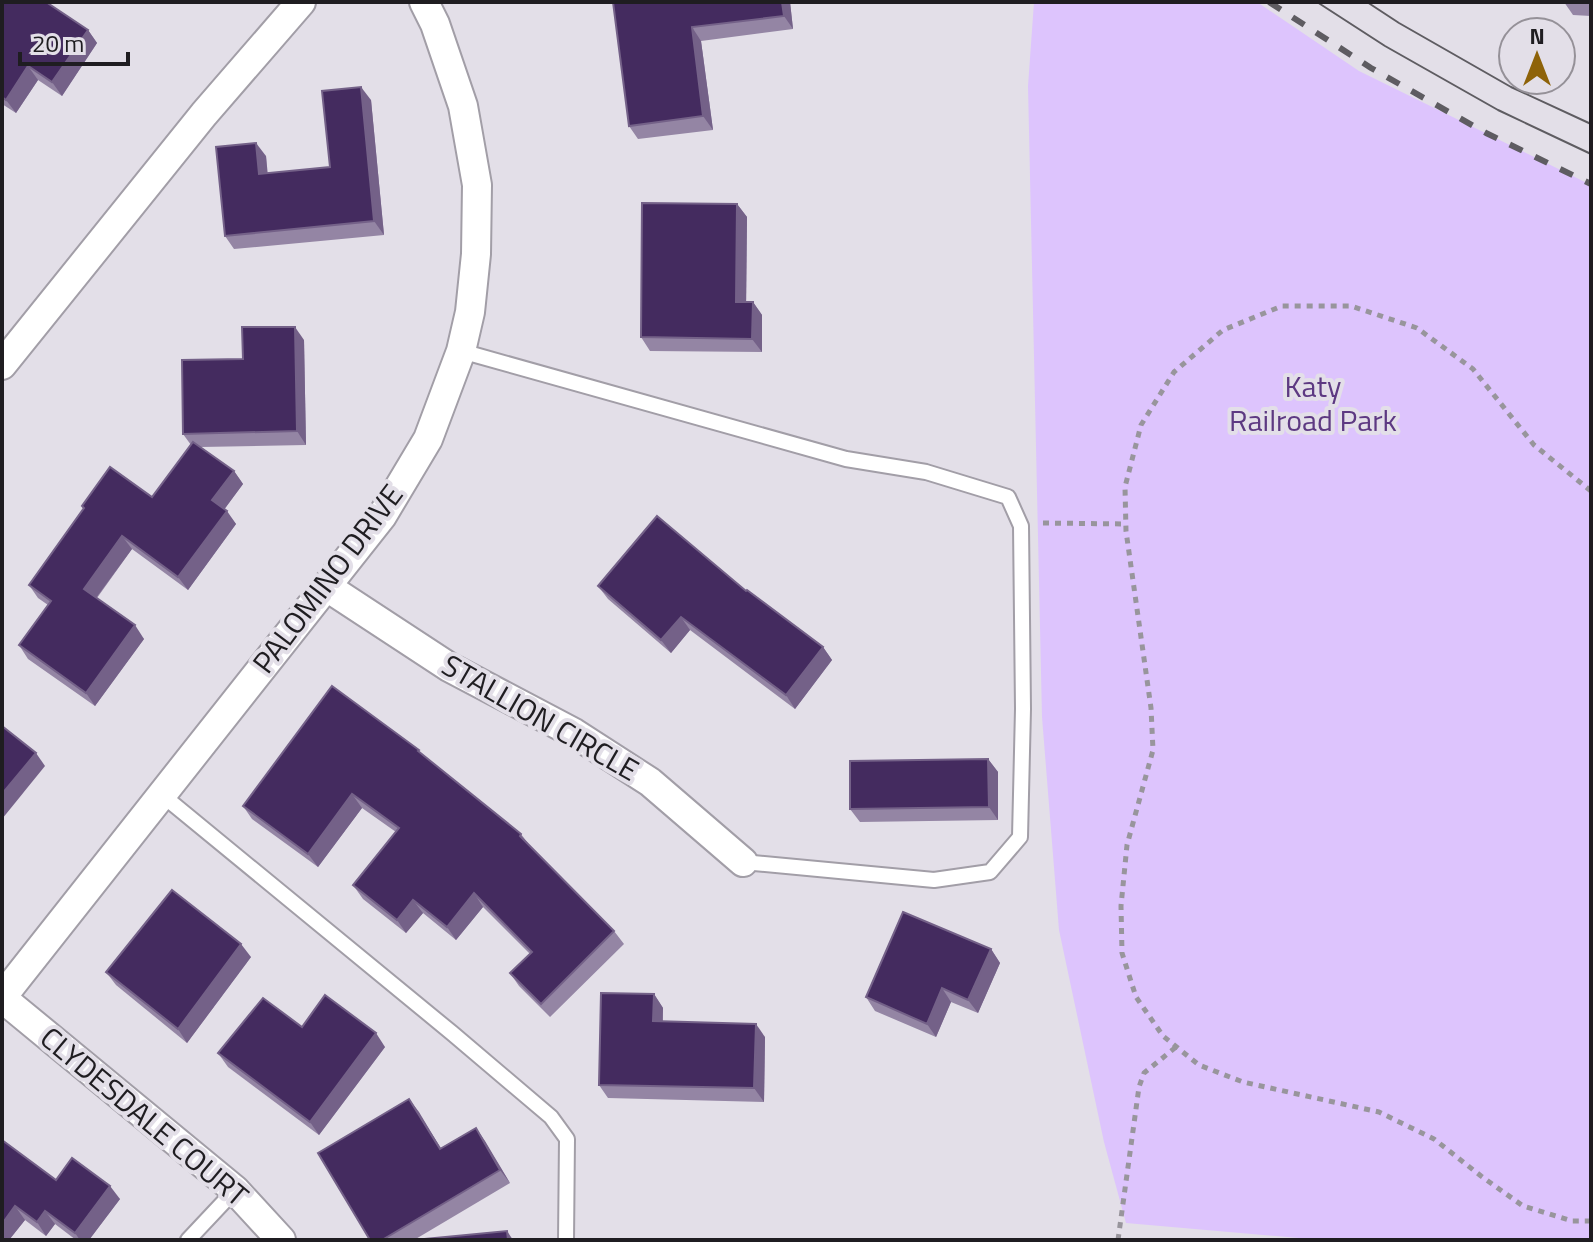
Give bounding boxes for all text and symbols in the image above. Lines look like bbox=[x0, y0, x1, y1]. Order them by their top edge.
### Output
scale bar bbox=[20, 16, 128, 66]
north arrow bbox=[1497, 16, 1577, 96]
text: N bbox=[1529, 19, 1545, 53]
text: 20 m bbox=[32, 25, 84, 61]
park label: Katy Railroad Park bbox=[1229, 363, 1397, 443]
street label: PALOMINO DRIVE bbox=[241, 474, 414, 683]
street label: STALLION CIRCLE bbox=[433, 642, 648, 792]
street label: CLYDESDALE COURT bbox=[30, 1015, 259, 1217]

